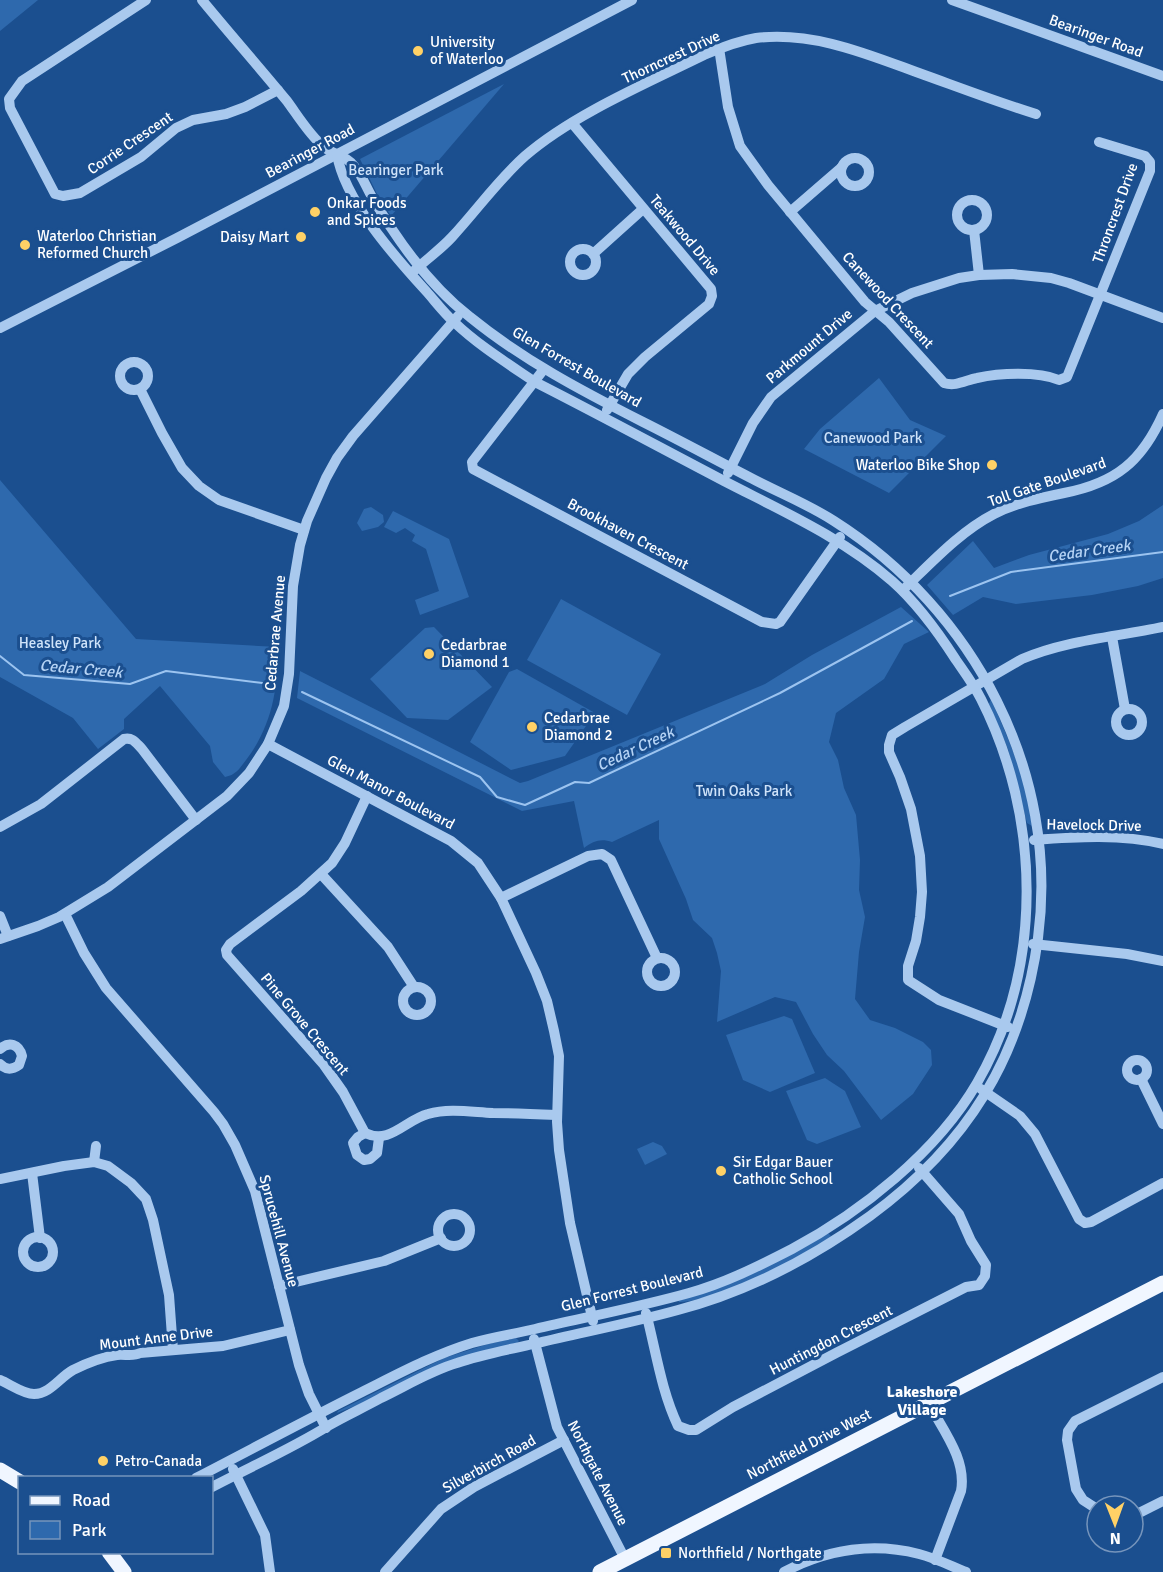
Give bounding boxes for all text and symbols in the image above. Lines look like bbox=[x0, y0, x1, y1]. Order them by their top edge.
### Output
street label: Bearinger Road bbox=[1047, 11, 1145, 61]
street label: Thorncrest Drive bbox=[619, 27, 723, 87]
place label: University of Waterloo bbox=[430, 33, 504, 68]
marker: University of Waterloo bbox=[411, 44, 425, 58]
street label: Corrie Crescent bbox=[84, 108, 176, 178]
street label: Bearinger Road bbox=[262, 120, 358, 182]
street label: Throncrest Drive bbox=[1089, 160, 1141, 266]
park label: Bearinger Park bbox=[348, 161, 444, 179]
street label: Teakwood Drive bbox=[646, 191, 724, 279]
place label: Onkar Foods and Spices bbox=[327, 194, 407, 229]
marker: Onkar Foods and Spices bbox=[308, 205, 322, 219]
place label: Waterloo Christian Reformed Church bbox=[37, 227, 157, 262]
place label: Daisy Mart bbox=[220, 228, 289, 246]
marker: Daisy Mart bbox=[294, 230, 308, 244]
marker: Waterloo Christian Reformed Church bbox=[18, 238, 32, 252]
street label: Canewood Crescent bbox=[838, 248, 938, 352]
street label: Parkmount Drive bbox=[762, 305, 856, 387]
street label: Glen Forrest Boulevard bbox=[509, 323, 645, 411]
park label: Canewood Park bbox=[824, 429, 923, 447]
street label: Toll Gate Boulevard bbox=[986, 453, 1108, 511]
place label: Waterloo Bike Shop bbox=[856, 456, 980, 474]
marker: Waterloo Bike Shop bbox=[985, 458, 999, 472]
street label: Brookhaven Crescent bbox=[564, 494, 692, 574]
water label: Cedar Creek bbox=[1047, 535, 1134, 567]
street label: Cedarbrae Avenue bbox=[261, 574, 289, 692]
park label: Heasley Park bbox=[19, 634, 102, 652]
place label: Cedarbrae Diamond 1 bbox=[441, 636, 510, 671]
marker: Cedarbrae Diamond 1 bbox=[422, 647, 436, 661]
water label: Cedar Creek bbox=[39, 655, 125, 683]
place label: Cedarbrae Diamond 2 bbox=[544, 709, 613, 744]
marker: Cedarbrae Diamond 2 bbox=[525, 720, 539, 734]
water label: Cedar Creek bbox=[594, 721, 679, 775]
street label: Glen Manor Boulevard bbox=[324, 751, 458, 833]
park label: Twin Oaks Park bbox=[696, 782, 793, 800]
street label: Havelock Drive bbox=[1046, 815, 1142, 835]
street label: Pine Grove Crescent bbox=[257, 969, 353, 1079]
place label: Sir Edgar Bauer Catholic School bbox=[733, 1153, 833, 1188]
marker: Sir Edgar Bauer Catholic School bbox=[714, 1164, 728, 1178]
street label: Sprucehill Avenue bbox=[255, 1173, 303, 1289]
street label: Glen Forrest Boulevard bbox=[559, 1263, 705, 1315]
street label: Huntingdon Crescent bbox=[767, 1301, 895, 1379]
street label: Mount Anne Drive bbox=[98, 1322, 214, 1354]
district label: Lakeshore Village bbox=[887, 1382, 957, 1420]
street label: Northfield Drive West bbox=[744, 1405, 874, 1483]
street label: Northgate Avenue bbox=[564, 1417, 632, 1529]
street label: Silverbirch Road bbox=[439, 1431, 539, 1497]
place label: Petro-Canada bbox=[115, 1452, 202, 1470]
marker: Petro-Canada bbox=[96, 1454, 110, 1468]
legend bbox=[18, 1476, 213, 1554]
text: Road bbox=[72, 1489, 111, 1511]
north arrow bbox=[1085, 1494, 1145, 1554]
text: Park bbox=[72, 1519, 107, 1541]
text: N bbox=[1110, 1528, 1121, 1548]
place label: Northfield / Northgate bbox=[678, 1544, 822, 1562]
marker: Northfield / Northgate bbox=[659, 1546, 673, 1560]

